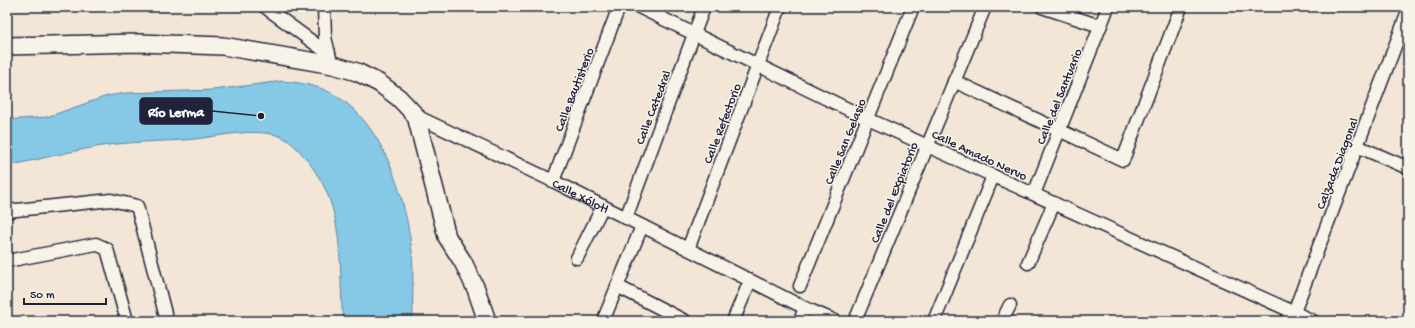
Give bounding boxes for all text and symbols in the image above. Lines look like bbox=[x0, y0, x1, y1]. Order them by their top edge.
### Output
street label: Calle Bautisterio bbox=[552, 46, 598, 134]
street label: Calle del Santuario bbox=[1034, 46, 1087, 147]
street label: Calle Catedral bbox=[633, 69, 675, 147]
street label: Calle Refectorio bbox=[701, 81, 746, 166]
street label: Calle San Gelasio bbox=[822, 96, 871, 187]
callout: Río Lerma bbox=[140, 98, 212, 124]
text: Río Lerma bbox=[147, 105, 205, 122]
street label: Calzada Diagonal bbox=[1314, 116, 1363, 212]
street label: Calle Amado Nervo bbox=[929, 128, 1029, 185]
street label: Calle del Expiatorio bbox=[868, 140, 923, 246]
street label: Calle Xólotl bbox=[549, 177, 611, 218]
scale bar bbox=[24, 280, 106, 306]
text: 50 m bbox=[30, 289, 55, 303]

